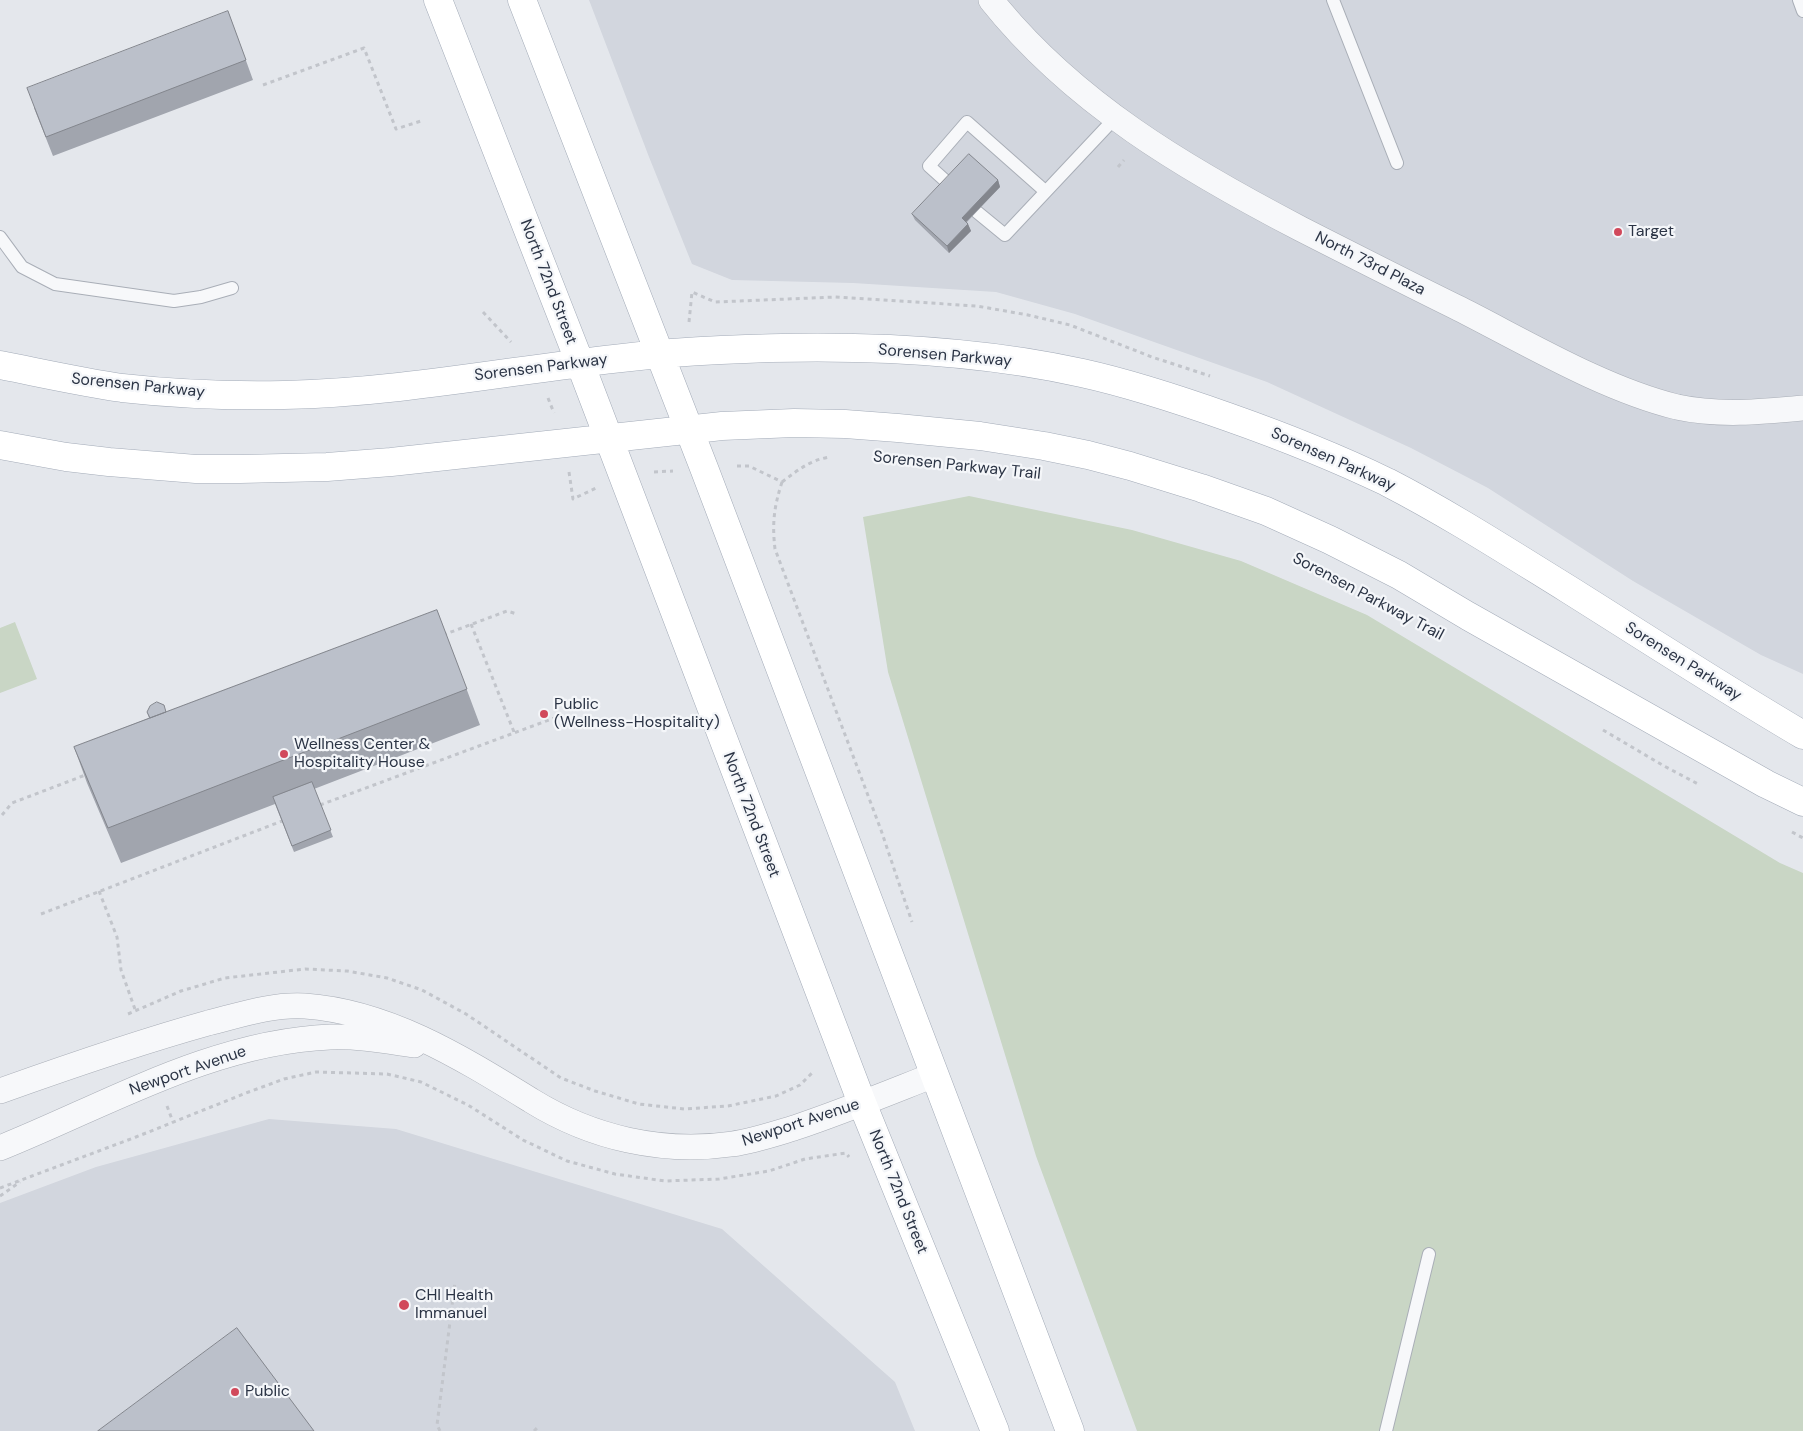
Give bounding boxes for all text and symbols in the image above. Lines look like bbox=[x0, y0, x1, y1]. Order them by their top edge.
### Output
street label: North 72nd Street bbox=[515, 217, 581, 347]
place label: Target bbox=[1628, 222, 1674, 242]
marker: Target bbox=[1612, 226, 1624, 238]
street label: North 73rd Plaza bbox=[1312, 228, 1428, 300]
street label: Sorensen Parkway bbox=[877, 341, 1013, 371]
street label: Sorensen Parkway bbox=[473, 350, 609, 386]
street label: Sorensen Parkway bbox=[70, 369, 206, 403]
street label: Sorensen Parkway bbox=[1268, 424, 1398, 496]
street label: Sorensen Parkway Trail bbox=[872, 448, 1042, 484]
street label: Sorensen Parkway Trail bbox=[1289, 549, 1447, 645]
street label: Sorensen Parkway bbox=[1621, 618, 1745, 706]
place label: Public (Wellness-Hospitality) bbox=[554, 695, 720, 733]
marker: Public (Wellness-Hospitality) bbox=[538, 708, 550, 720]
place label: Wellness Center & Hospitality House bbox=[294, 735, 430, 773]
marker: Wellness Center & Hospitality House bbox=[278, 748, 290, 760]
street label: North 72nd Street bbox=[718, 750, 784, 880]
street label: Newport Avenue bbox=[127, 1042, 249, 1100]
street label: Newport Avenue bbox=[740, 1095, 862, 1151]
street label: North 72nd Street bbox=[864, 1127, 932, 1257]
place label: CHI Health Immanuel bbox=[415, 1286, 493, 1324]
marker: CHI Health Immanuel bbox=[397, 1298, 411, 1312]
place label: Public bbox=[245, 1382, 290, 1402]
marker: Public bbox=[229, 1386, 241, 1398]

